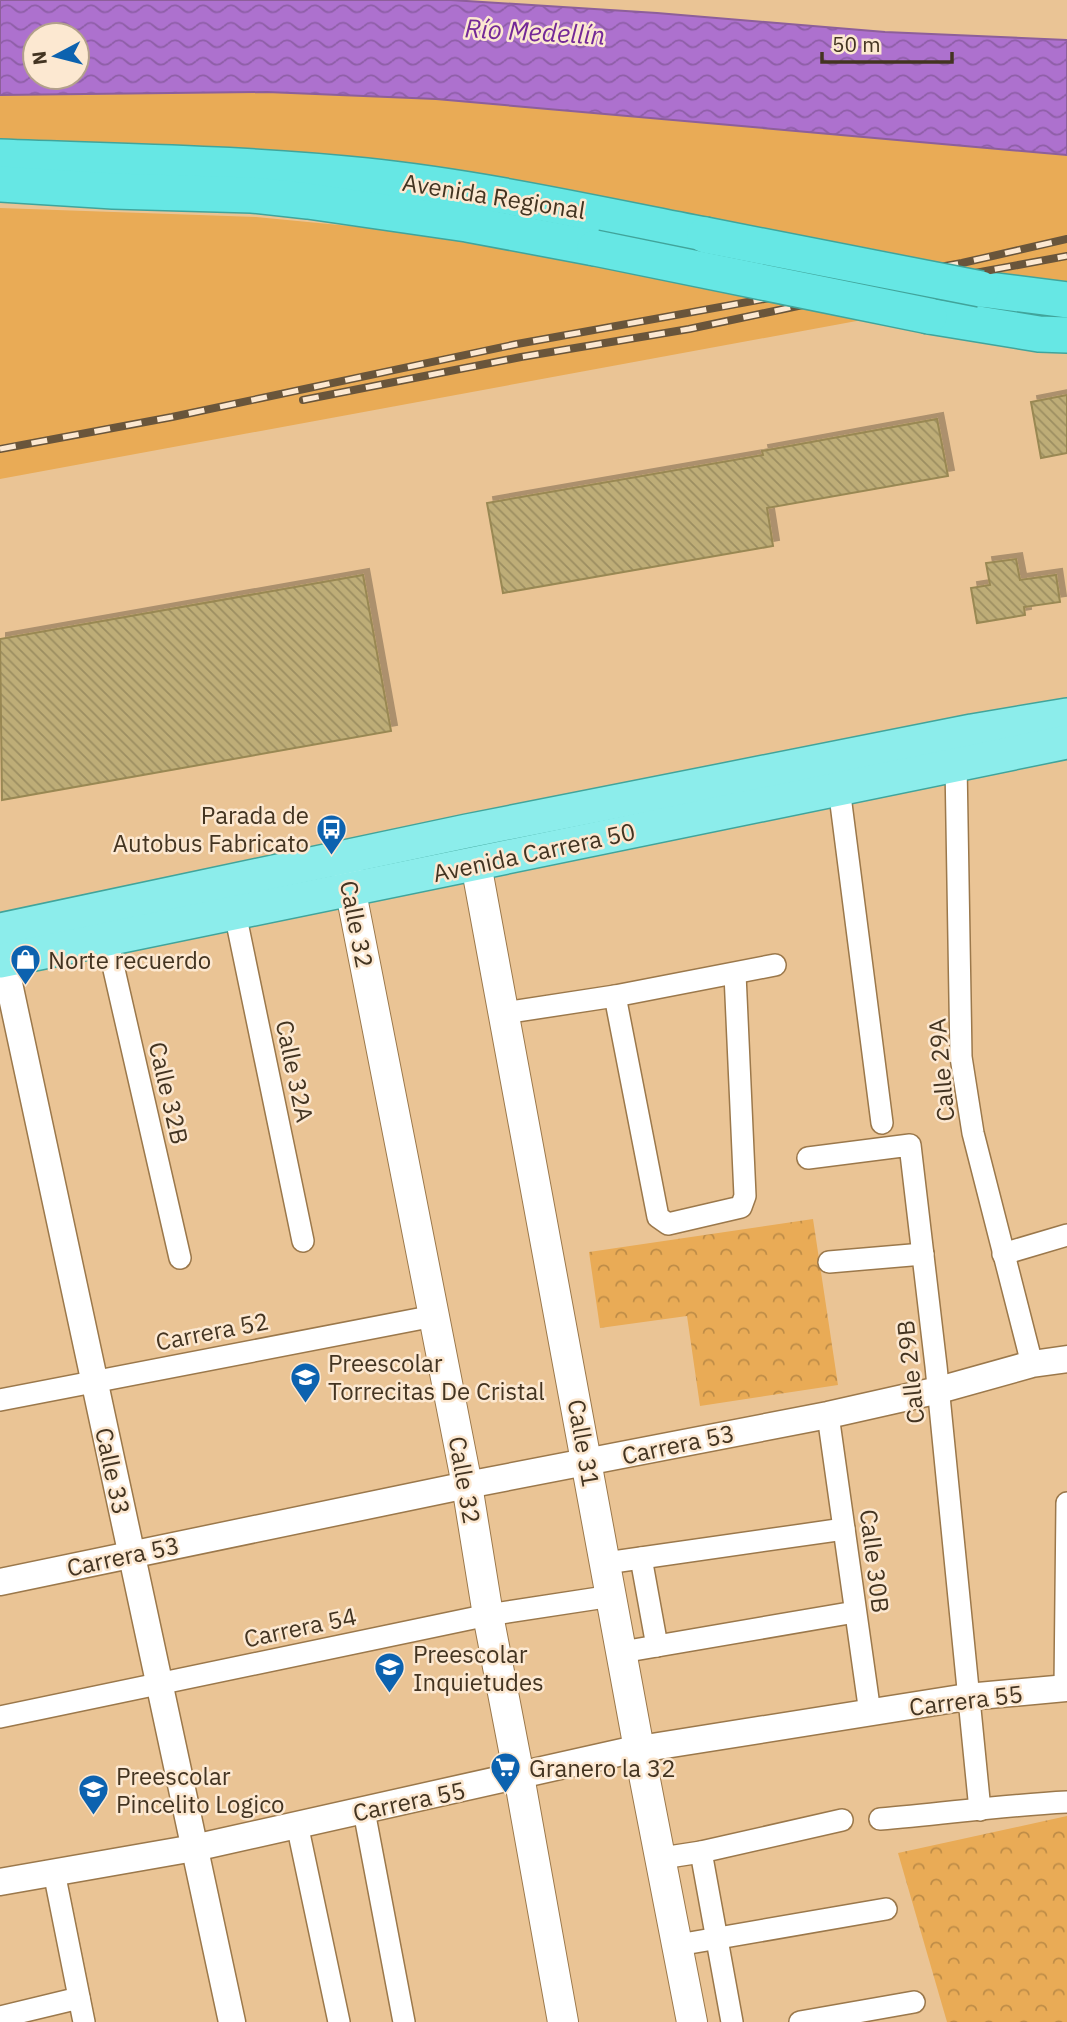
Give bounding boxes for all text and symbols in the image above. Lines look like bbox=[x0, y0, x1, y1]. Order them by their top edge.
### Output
water label: Río Medellín bbox=[464, 10, 606, 52]
north arrow bbox=[21, 21, 91, 91]
scale bar bbox=[822, 21, 951, 65]
text: 50 m bbox=[832, 30, 881, 58]
text: N bbox=[26, 50, 52, 66]
street label: Avenida Regional bbox=[400, 166, 588, 226]
place label: Parada de Autobus Fabricato bbox=[113, 799, 309, 859]
bus stop icon: Parada de Autobus Fabricato bbox=[315, 812, 349, 856]
street label: Avenida Carrera 50 bbox=[430, 815, 638, 889]
street label: Calle 32 bbox=[333, 878, 381, 970]
shop icon: Norte recuerdo bbox=[8, 943, 42, 987]
place label: Norte recuerdo bbox=[48, 944, 211, 976]
street label: Calle 32A bbox=[269, 1017, 321, 1125]
street label: Calle 29A bbox=[921, 1017, 961, 1123]
street label: Calle 32B bbox=[142, 1039, 196, 1147]
street label: Carrera 52 bbox=[153, 1304, 271, 1358]
street label: Calle 29B bbox=[889, 1319, 931, 1425]
place label: Preescolar Torrecitas De Cristal bbox=[328, 1347, 545, 1407]
school or university icon: Preescolar Torrecitas De Cristal bbox=[288, 1360, 322, 1404]
street label: Calle 31 bbox=[561, 1397, 607, 1489]
street label: Carrera 53 bbox=[619, 1416, 737, 1472]
street label: Calle 33 bbox=[88, 1424, 138, 1518]
street label: Calle 32 bbox=[442, 1434, 488, 1526]
street label: Calle 30B bbox=[853, 1507, 897, 1615]
street label: Carrera 53 bbox=[64, 1528, 182, 1584]
street label: Carrera 54 bbox=[241, 1599, 359, 1655]
place label: Preescolar Inquietudes bbox=[413, 1638, 544, 1698]
school or university icon: Preescolar Inquietudes bbox=[373, 1651, 407, 1695]
street label: Carrera 55 bbox=[907, 1677, 1025, 1723]
supermarket icon: Granero la 32 bbox=[489, 1751, 523, 1795]
place label: Granero la 32 bbox=[529, 1752, 676, 1784]
place label: Preescolar Pincelito Logico bbox=[116, 1760, 285, 1820]
school or university icon: Preescolar Pincelito Logico bbox=[76, 1773, 110, 1817]
street label: Carrera 55 bbox=[350, 1773, 468, 1829]

